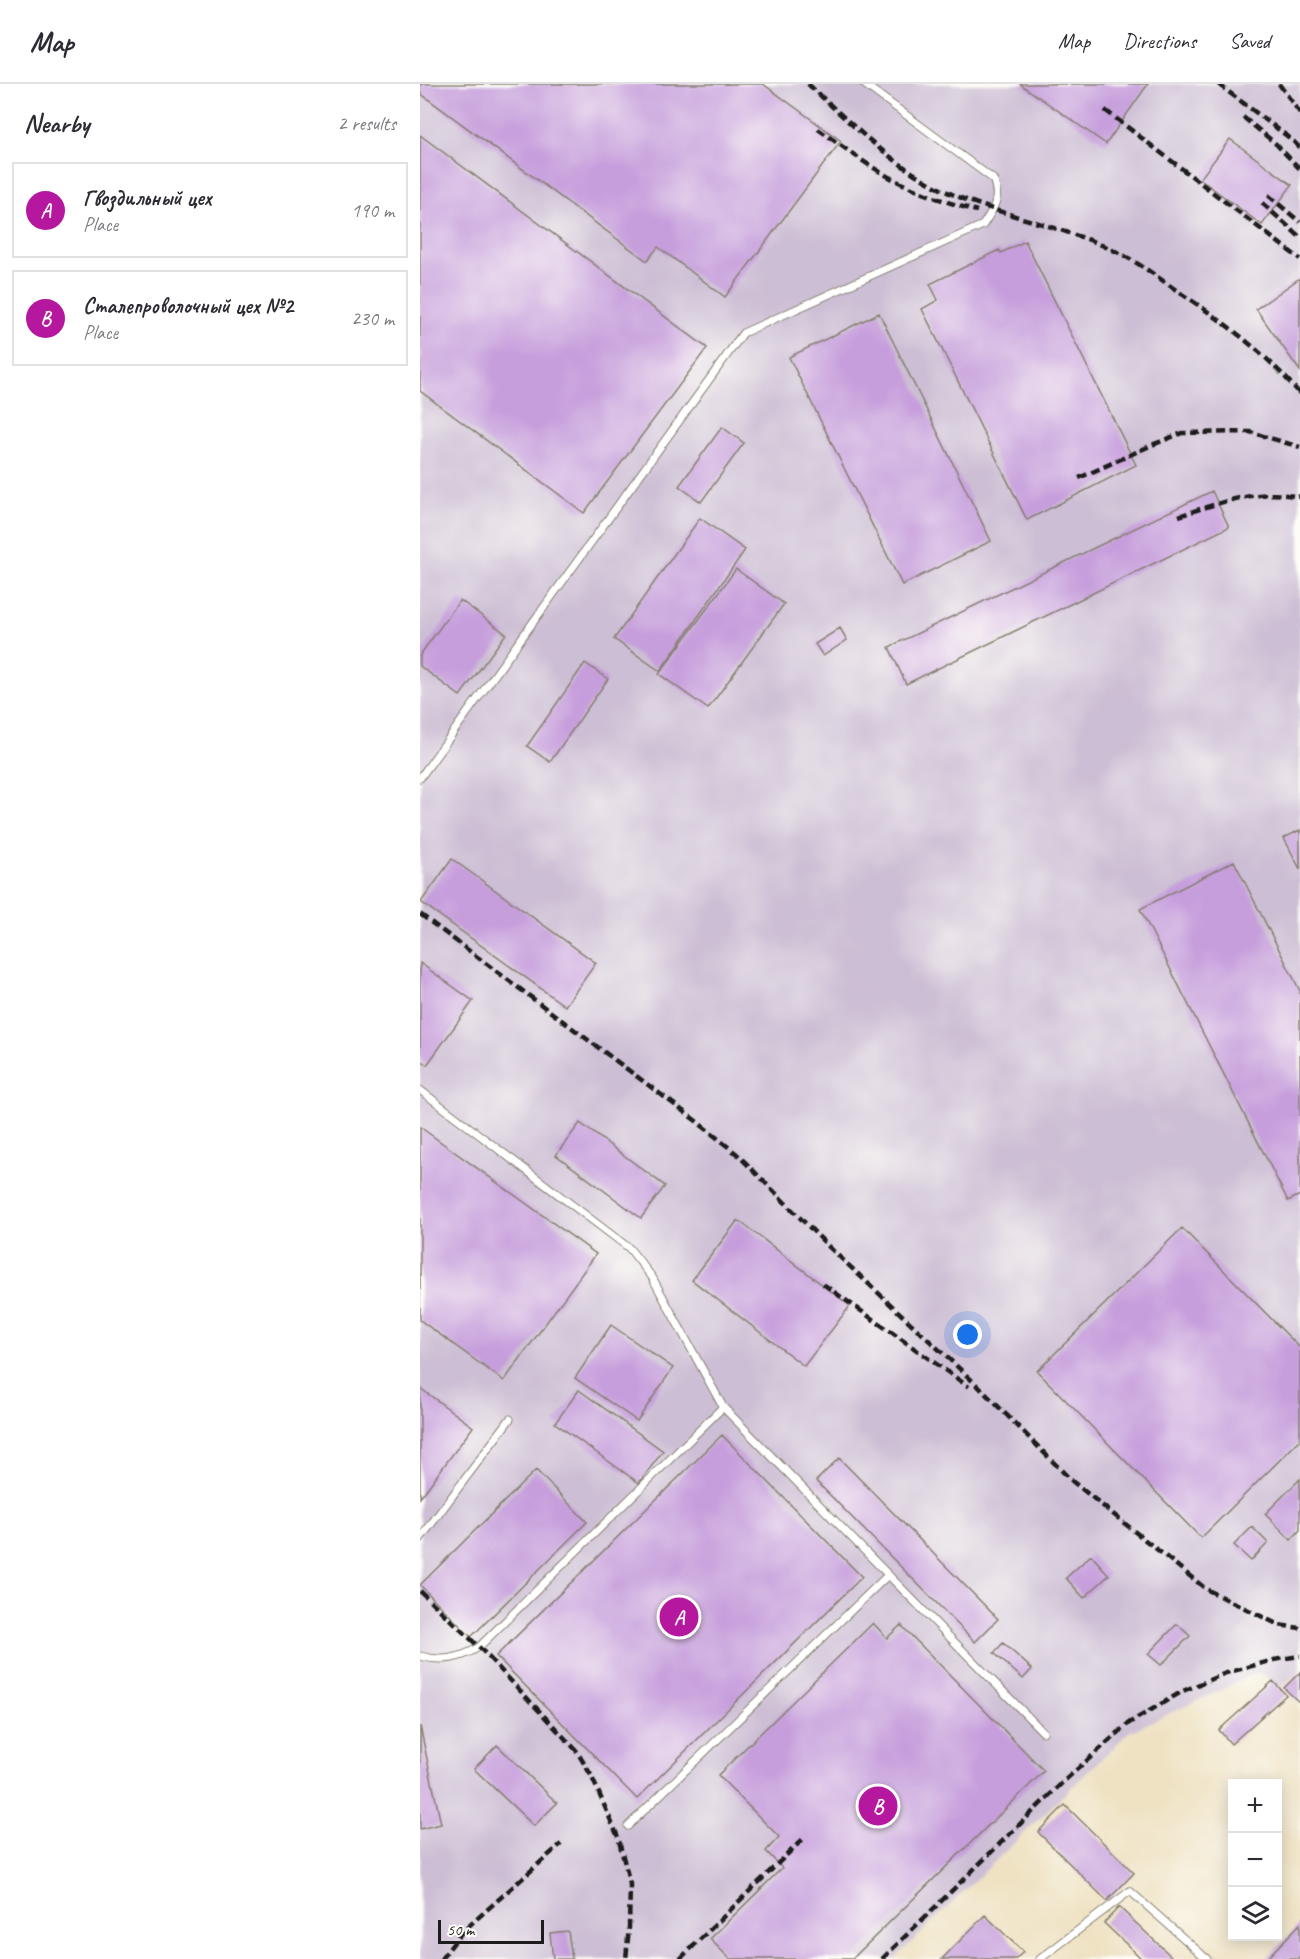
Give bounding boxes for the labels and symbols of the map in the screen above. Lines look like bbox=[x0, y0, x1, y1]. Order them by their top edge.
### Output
your location bbox=[953, 1320, 982, 1349]
pin: A bbox=[660, 1594, 698, 1640]
pin: B bbox=[858, 1784, 898, 1828]
scale bar bbox=[438, 1917, 544, 1944]

